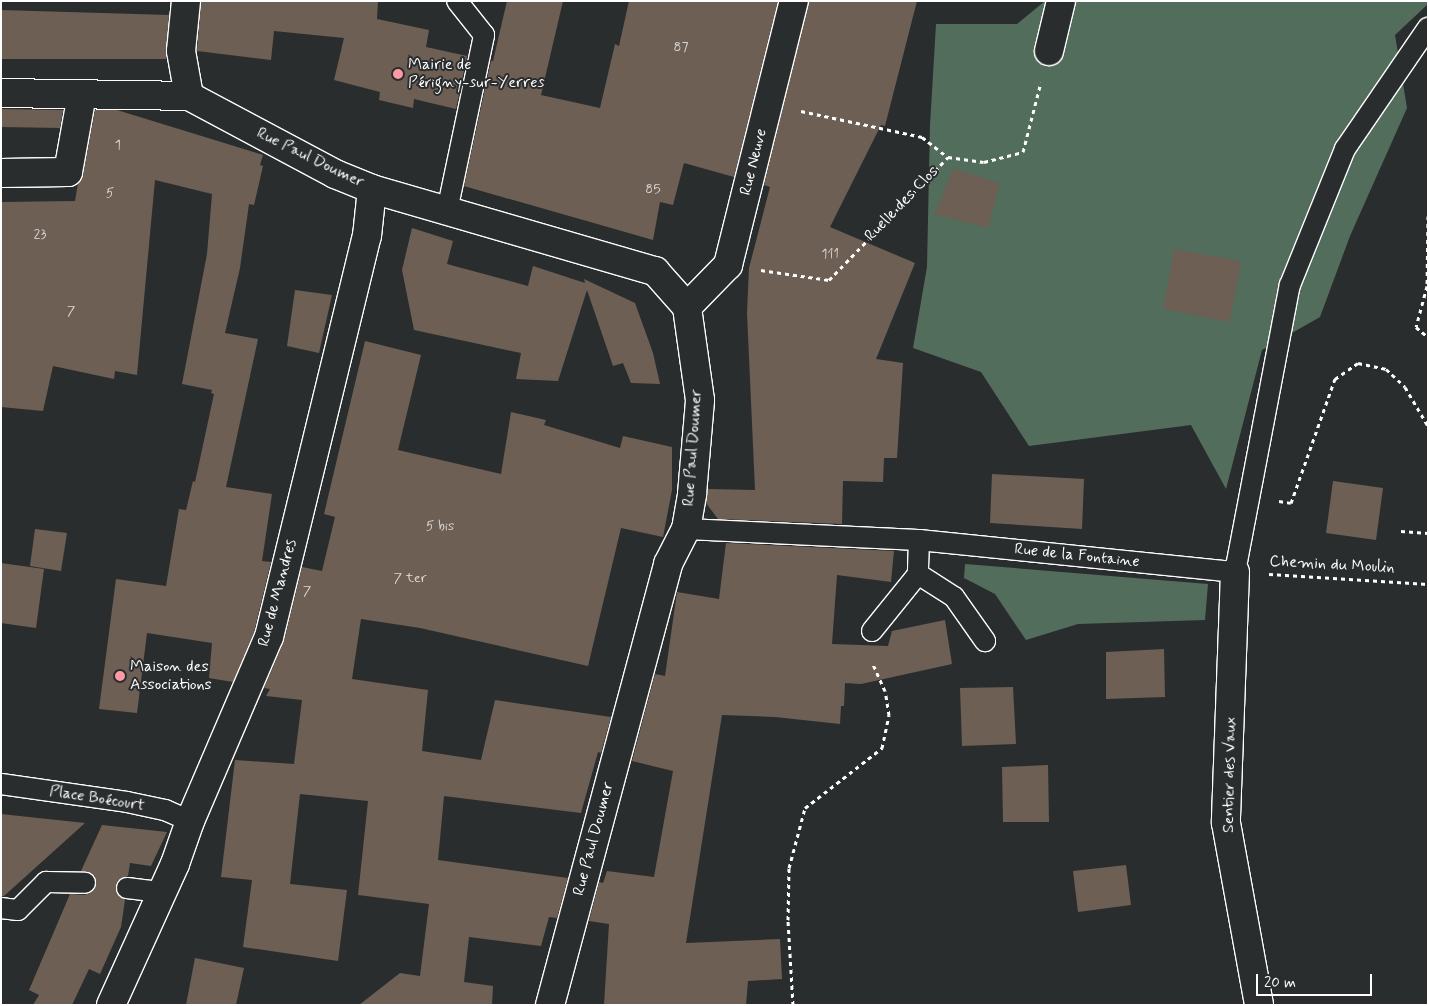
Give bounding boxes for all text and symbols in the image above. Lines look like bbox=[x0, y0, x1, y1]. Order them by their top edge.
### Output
house number: 87 bbox=[674, 39, 688, 55]
place label: Mairie de Périgny-sur-Yerres bbox=[408, 55, 544, 93]
marker: Mairie de Périgny-sur-Yerres bbox=[392, 68, 404, 80]
street label: Rue Paul Doumer bbox=[255, 125, 365, 191]
street label: Rue Neuve bbox=[737, 127, 771, 197]
house number: 1 bbox=[115, 137, 121, 153]
street label: Ruelle des Clos bbox=[861, 162, 943, 246]
house number: 85 bbox=[645, 181, 661, 197]
house number: 5 bbox=[106, 185, 114, 201]
house number: 23 bbox=[34, 226, 46, 242]
house number: 111 bbox=[821, 246, 839, 262]
house number: 7 bbox=[67, 303, 75, 319]
street label: Rue Paul Doumer bbox=[679, 391, 707, 505]
house number: 5 bis bbox=[426, 518, 454, 534]
street label: Rue de Mandres bbox=[255, 538, 301, 648]
street label: Rue de la Fontaine bbox=[1015, 540, 1139, 572]
street label: Chemin du Moulin bbox=[1270, 552, 1394, 578]
house number: 7 ter bbox=[394, 570, 426, 586]
house number: 7 bbox=[303, 583, 311, 599]
place label: Maison des Associations bbox=[130, 657, 212, 695]
marker: Maison des Associations bbox=[114, 670, 126, 682]
street label: Sentier des Vaux bbox=[1219, 718, 1241, 832]
street label: Place Boécourt bbox=[48, 782, 146, 816]
street label: Rue Paul Doumer bbox=[570, 782, 618, 896]
scale bar bbox=[1259, 964, 1375, 996]
text: 20 m bbox=[1264, 973, 1296, 993]

